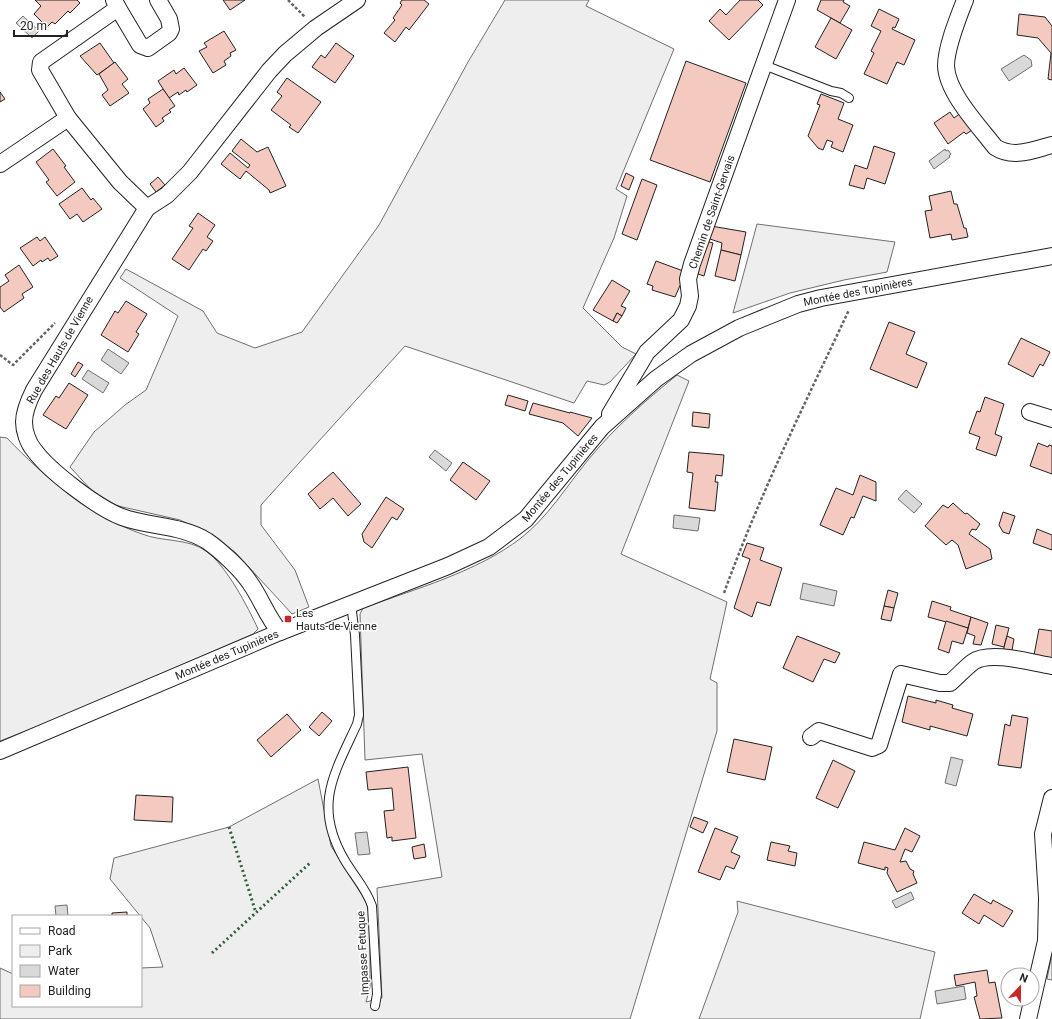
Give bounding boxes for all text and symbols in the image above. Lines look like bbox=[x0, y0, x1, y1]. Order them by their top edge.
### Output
scale bar bbox=[14, 12, 67, 38]
text: 20 m bbox=[20, 19, 47, 33]
street label: Chemin de Saint-Gervais bbox=[686, 153, 738, 271]
street label: Montée des Tupinières bbox=[802, 275, 914, 309]
street label: Rue des Hauts de Vienne bbox=[24, 294, 96, 406]
street label: Montée des Tupinières bbox=[519, 431, 601, 525]
place label: Les Hauts-de-Vienne bbox=[296, 607, 377, 633]
marker: Les Hauts-de-Vienne bbox=[283, 614, 293, 624]
street label: Montée des Tupinières bbox=[173, 627, 281, 683]
street label: Impasse Fetuque bbox=[354, 910, 372, 995]
legend bbox=[12, 915, 142, 1007]
text: Road bbox=[48, 924, 76, 938]
text: Park bbox=[48, 944, 73, 958]
text: Water bbox=[48, 964, 79, 978]
north arrow bbox=[1000, 967, 1040, 1007]
text: N bbox=[1018, 971, 1030, 986]
text: Building bbox=[48, 984, 91, 998]

